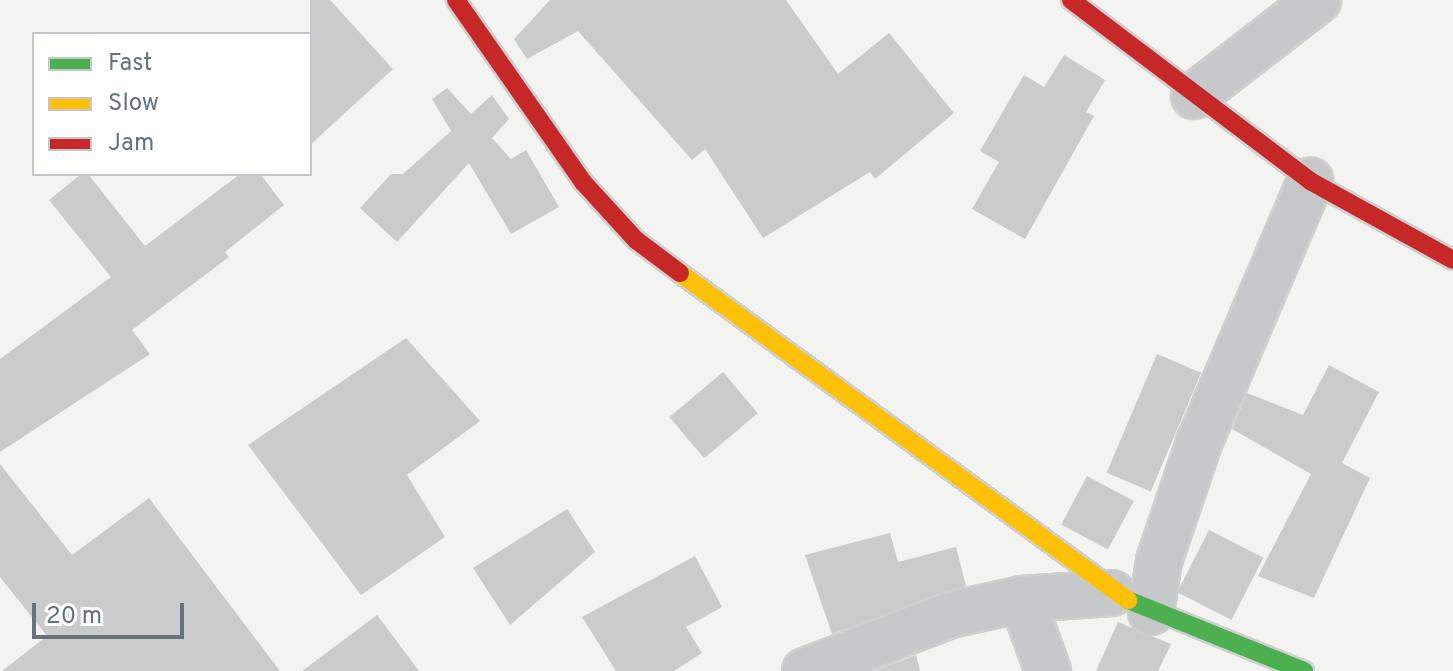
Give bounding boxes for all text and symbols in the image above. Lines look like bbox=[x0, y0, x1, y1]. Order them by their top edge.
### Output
legend bbox=[32, 32, 312, 176]
text: Fast bbox=[108, 49, 152, 79]
text: Slow bbox=[108, 89, 159, 119]
text: Jam bbox=[108, 129, 154, 159]
scale bar bbox=[36, 587, 188, 637]
text: 20 m bbox=[46, 602, 102, 632]

